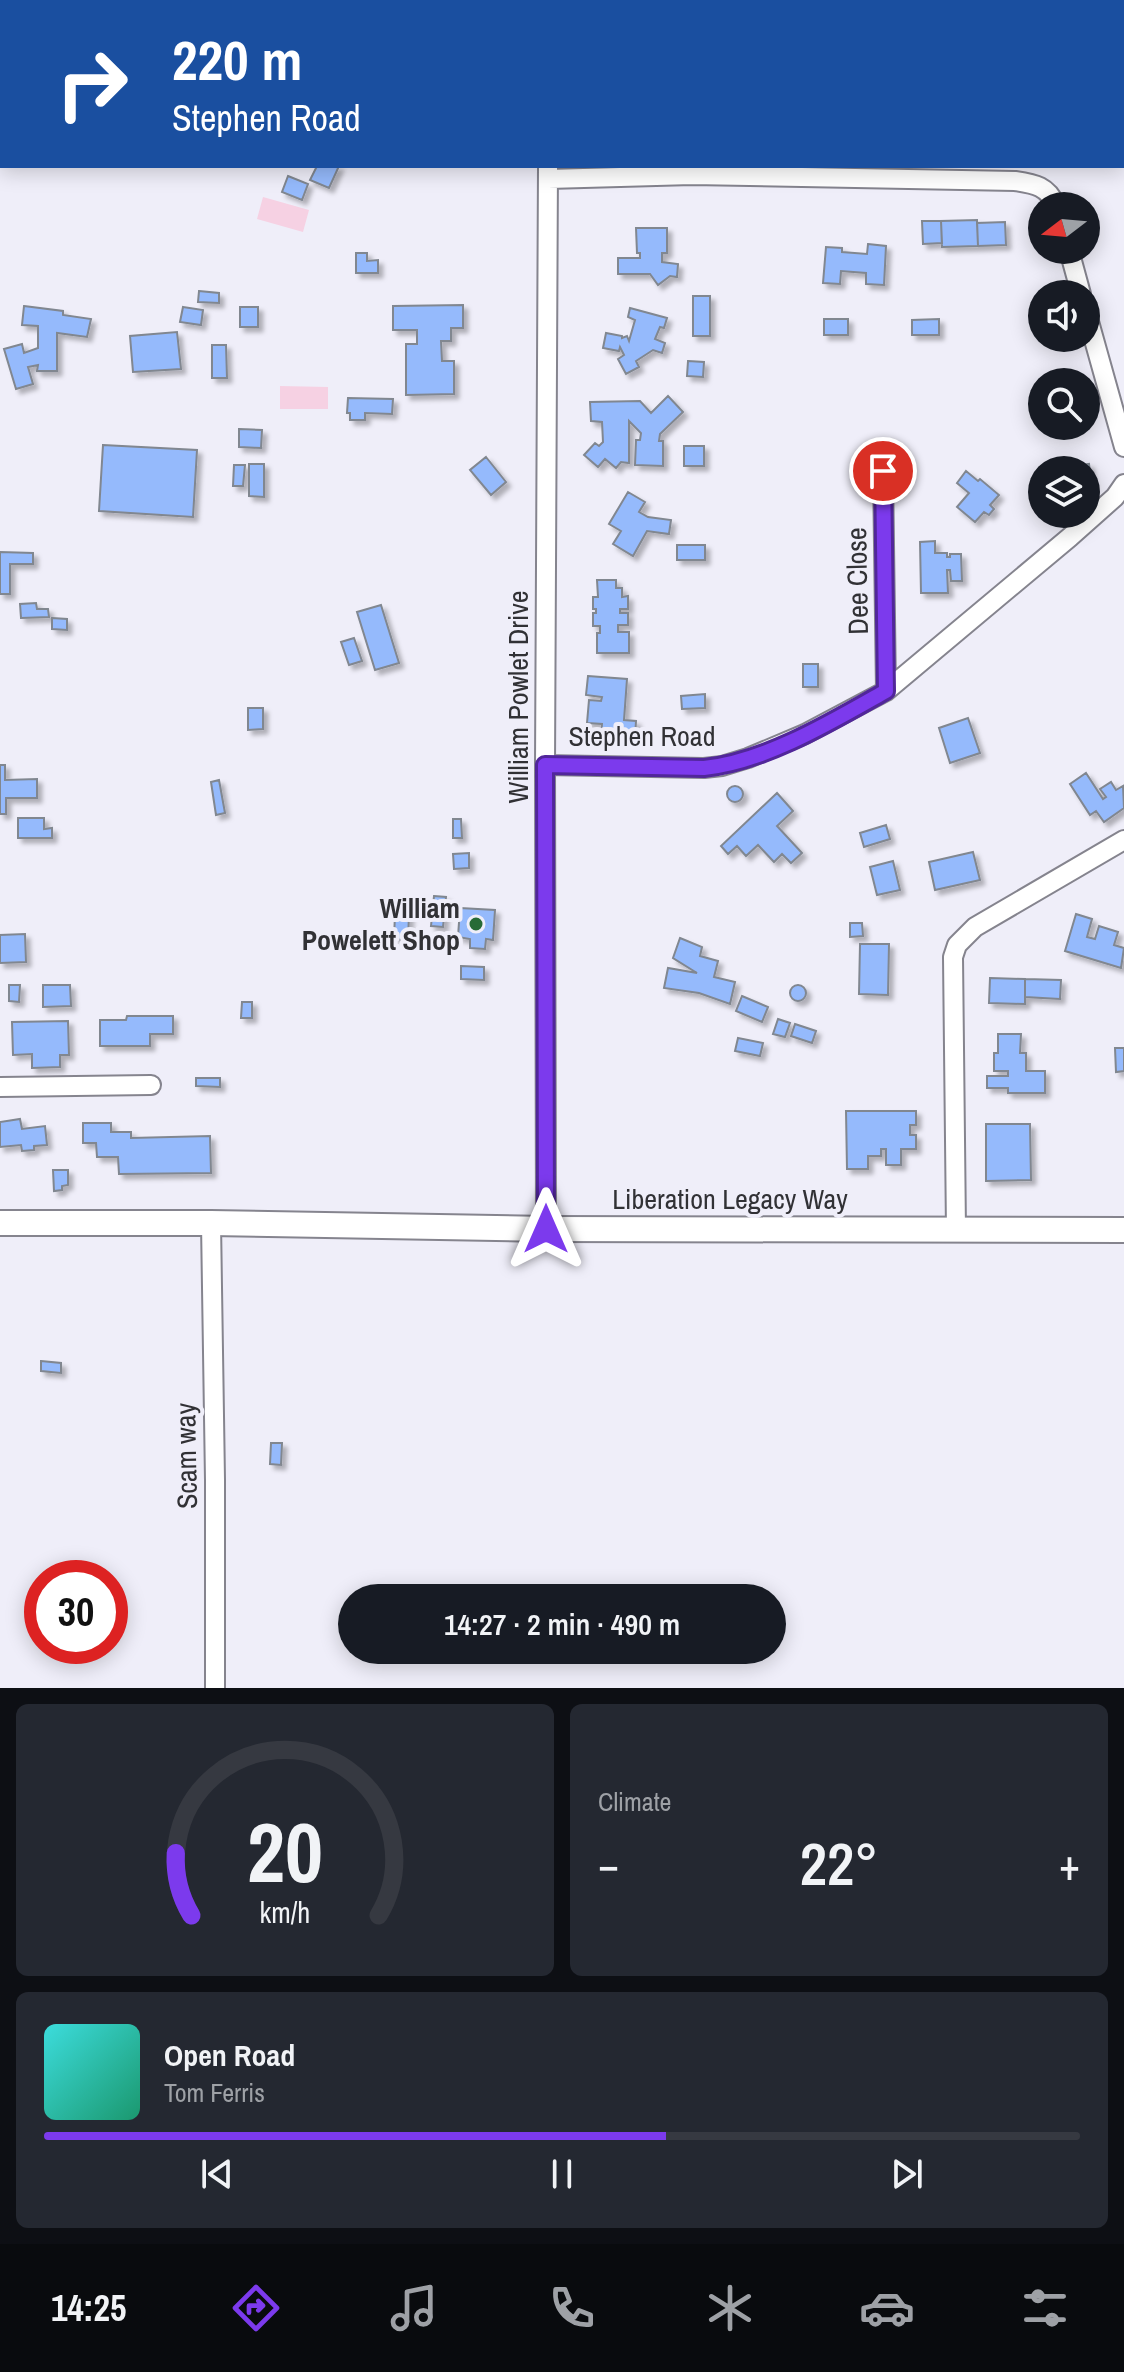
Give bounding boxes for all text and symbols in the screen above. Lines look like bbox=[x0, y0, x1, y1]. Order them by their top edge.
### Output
text: 220 m bbox=[172, 22, 302, 97]
icon: right bbox=[40, 32, 144, 136]
text: Stephen Road bbox=[172, 94, 361, 142]
north arrow bbox=[1028, 192, 1100, 264]
map controls bbox=[1028, 192, 1100, 528]
button: sound bbox=[1028, 280, 1100, 352]
button: search bbox=[1028, 368, 1100, 440]
pin bbox=[849, 437, 917, 505]
icon: arrive bbox=[861, 449, 905, 493]
button: layers bbox=[1028, 456, 1100, 528]
street label: Dee Close bbox=[837, 527, 877, 635]
street label: William Powlet Drive bbox=[499, 590, 537, 804]
street label: Stephen Road bbox=[569, 717, 715, 755]
place label: William Powelett Shop bbox=[302, 889, 460, 959]
marker: William Powelett Shop bbox=[467, 915, 485, 933]
street label: Liberation Legacy Way bbox=[612, 1180, 848, 1218]
position arrow bbox=[504, 1187, 588, 1271]
street label: Scam way bbox=[166, 1402, 206, 1509]
speed limit sign: 30 bbox=[24, 1560, 128, 1664]
text: 14:27 · 2 min · 490 m bbox=[444, 1604, 680, 1644]
text: Climate bbox=[598, 1784, 671, 1819]
text: 20 bbox=[247, 1796, 323, 1908]
text: 22° bbox=[800, 1823, 878, 1904]
text: − bbox=[598, 1834, 619, 1894]
text: + bbox=[1059, 1834, 1080, 1894]
text: km/h bbox=[260, 1893, 310, 1932]
text: Open Road bbox=[164, 2035, 295, 2075]
text: Tom Ferris bbox=[164, 2075, 265, 2110]
icon: previous bbox=[195, 2152, 239, 2196]
icon: pause bbox=[540, 2152, 584, 2196]
icon: next bbox=[885, 2152, 929, 2196]
icon: directions bbox=[228, 2280, 284, 2336]
icon: music bbox=[386, 2280, 442, 2336]
icon: phone bbox=[544, 2280, 600, 2336]
icon: climate bbox=[702, 2280, 758, 2336]
icon: car bbox=[859, 2280, 915, 2336]
icon: filters bbox=[1017, 2280, 1073, 2336]
text: 14:25 bbox=[51, 2284, 126, 2332]

